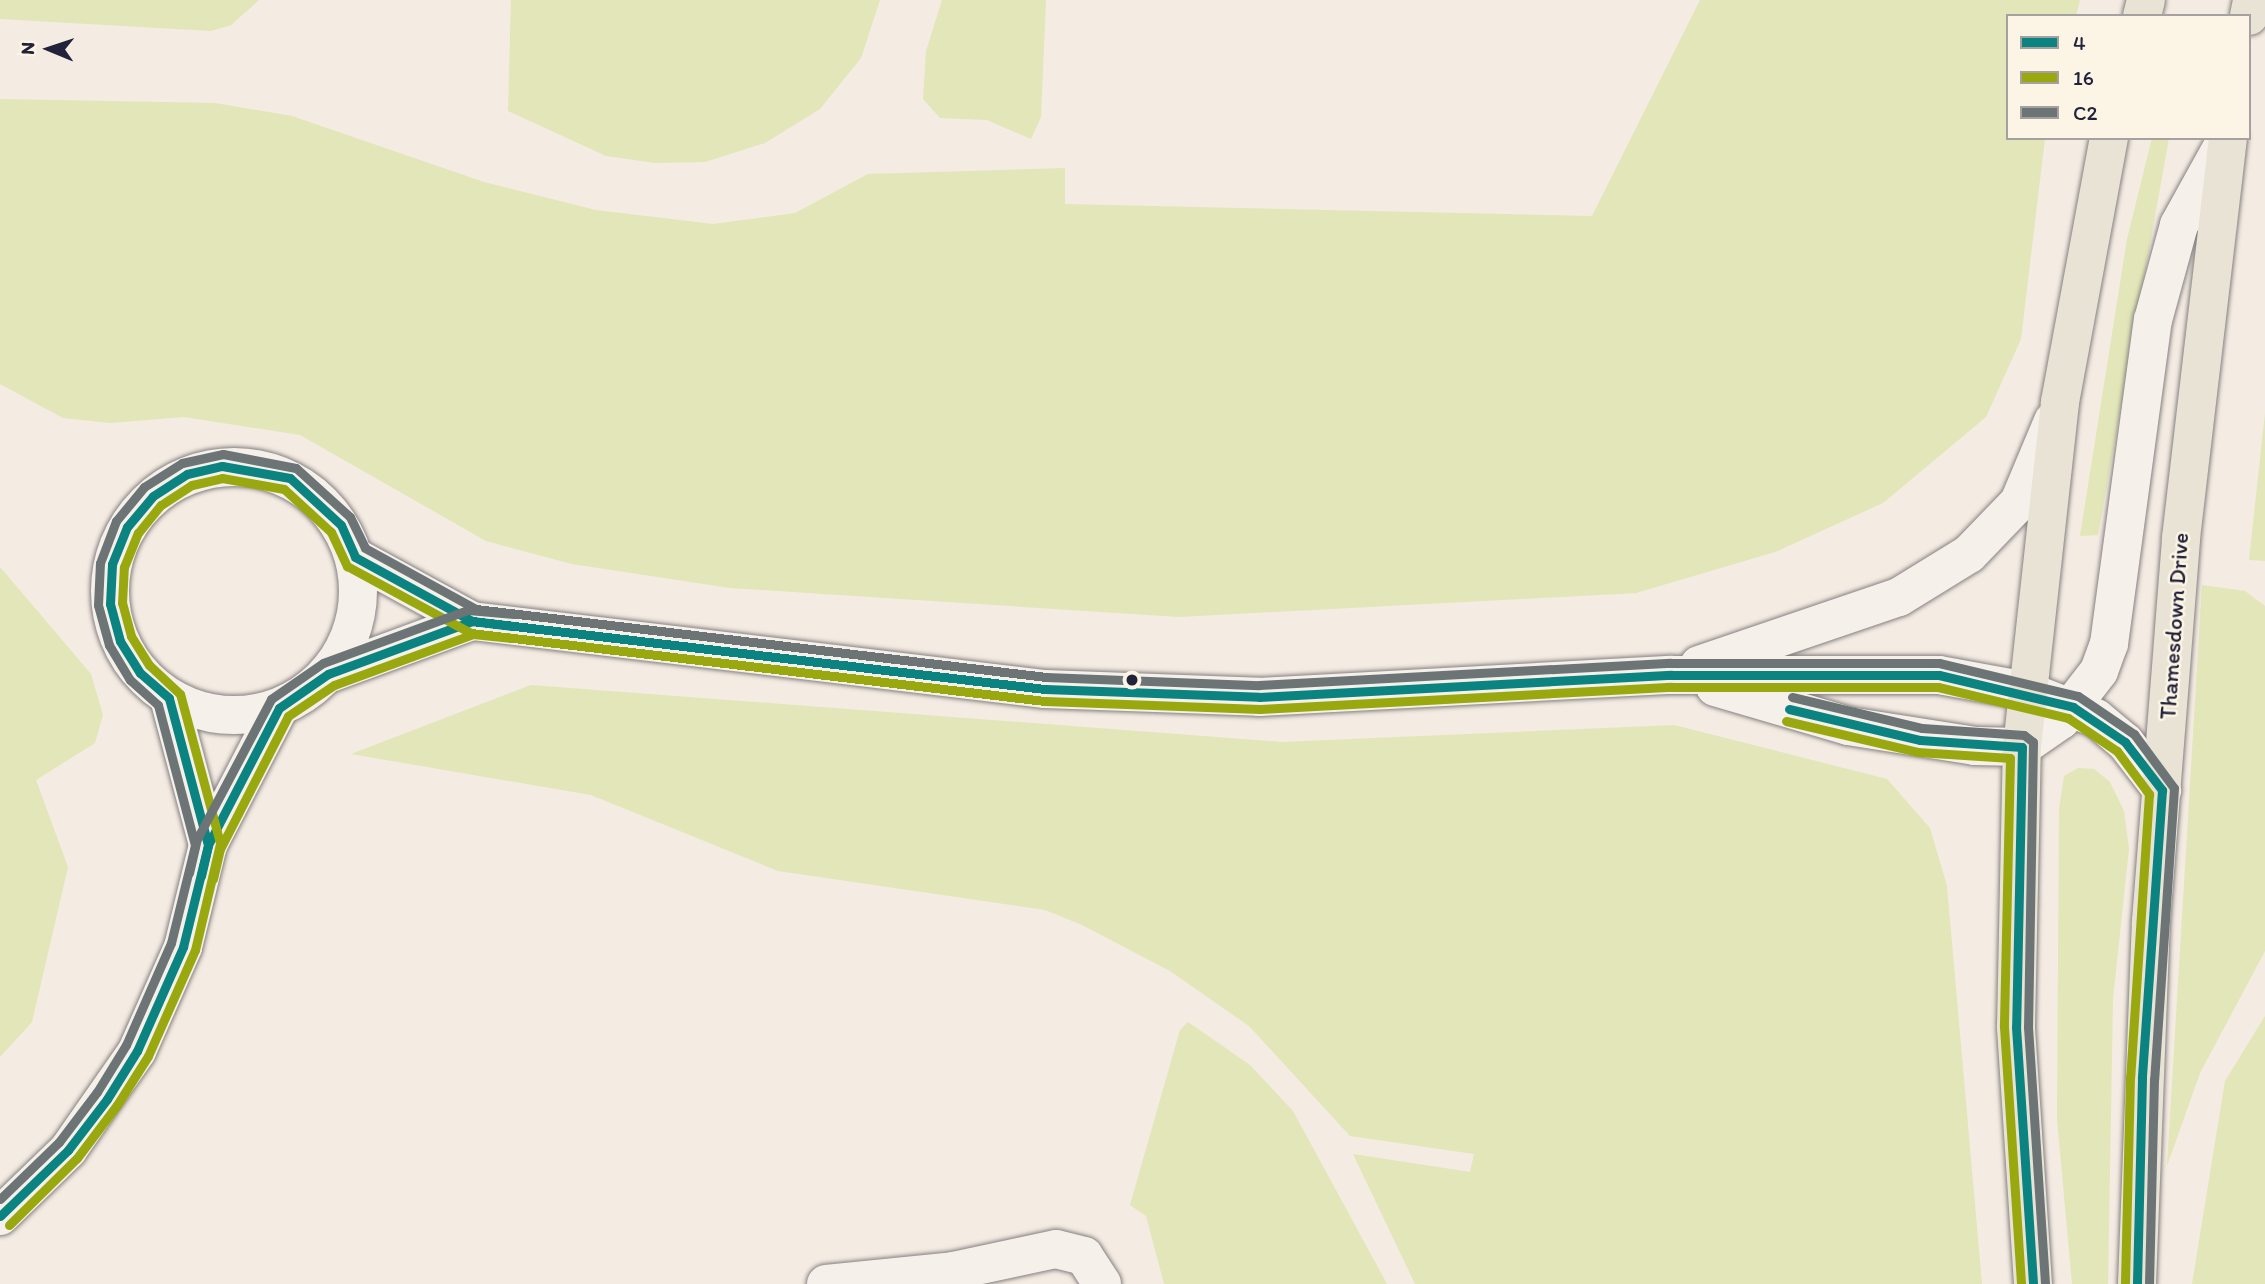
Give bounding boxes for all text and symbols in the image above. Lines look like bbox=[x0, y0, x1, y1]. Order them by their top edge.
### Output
north arrow bbox=[14, 14, 84, 84]
legend bbox=[2006, 14, 2251, 140]
text: 4 bbox=[2073, 30, 2086, 55]
text: N bbox=[16, 41, 39, 55]
text: 16 bbox=[2073, 65, 2094, 90]
text: C2 bbox=[2073, 100, 2098, 125]
street label: Thamesdown Drive bbox=[2154, 532, 2194, 720]
unlabelled marker bbox=[1125, 673, 1139, 687]

